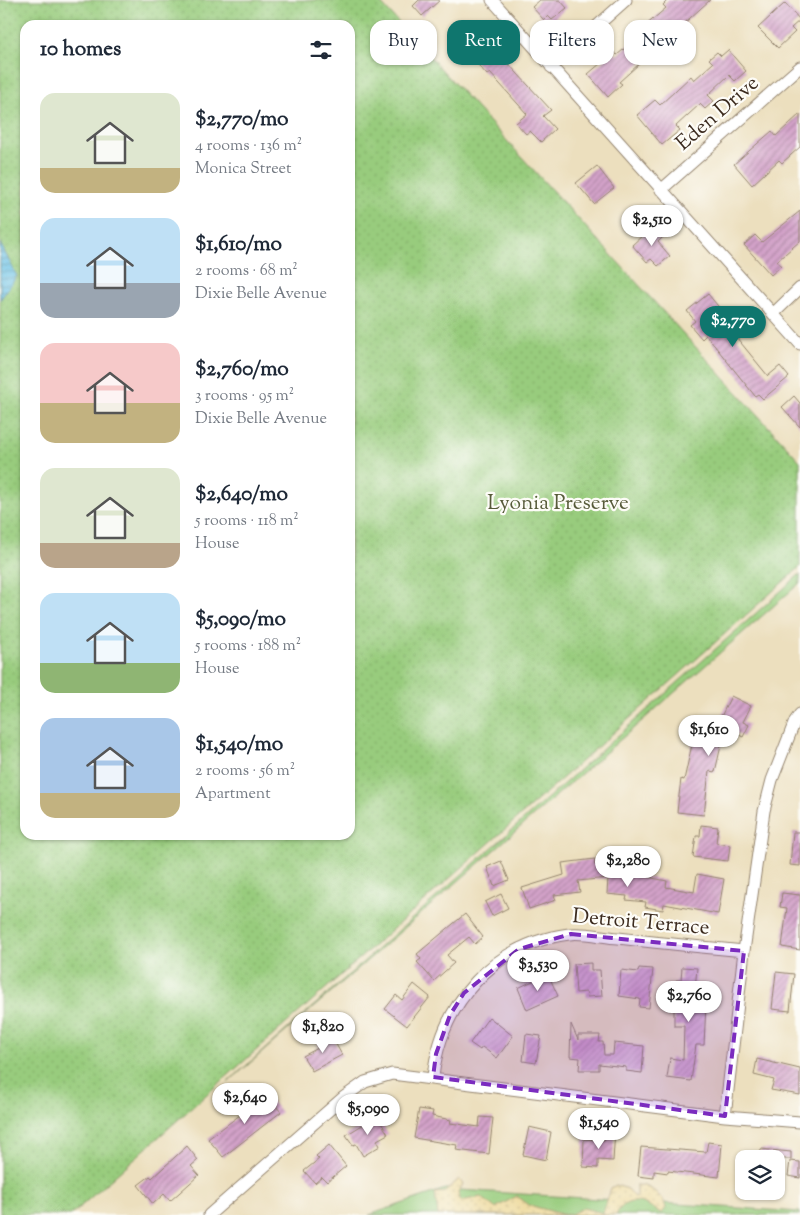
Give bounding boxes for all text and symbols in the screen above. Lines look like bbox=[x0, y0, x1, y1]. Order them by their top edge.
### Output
chip: Buy bbox=[370, 20, 437, 65]
chip: Rent bbox=[447, 20, 520, 65]
chip: Filters bbox=[530, 20, 614, 65]
chip: New bbox=[624, 20, 696, 65]
text: 10 homes bbox=[40, 35, 121, 65]
icon: filters bbox=[307, 36, 335, 64]
street label: Eden Drive bbox=[670, 69, 766, 159]
text: $2,770/mo bbox=[195, 105, 289, 135]
icon: home bbox=[80, 113, 140, 173]
text: 4 rooms · 136 m² bbox=[195, 135, 302, 158]
text: Monica Street bbox=[195, 158, 291, 181]
pin: $2,510 bbox=[611, 204, 693, 247]
text: $2,510 bbox=[632, 209, 672, 232]
text: $1,610/mo bbox=[195, 230, 282, 260]
icon: home bbox=[80, 238, 140, 298]
text: 2 rooms · 68 m² bbox=[195, 260, 298, 283]
text: Dixie Belle Avenue bbox=[195, 283, 327, 306]
pin: $2,770 bbox=[692, 306, 774, 348]
text: $2,770 bbox=[711, 310, 755, 333]
text: $2,760/mo bbox=[195, 355, 289, 385]
icon: home bbox=[80, 363, 140, 423]
text: 3 rooms · 95 m² bbox=[195, 385, 294, 408]
text: Dixie Belle Avenue bbox=[195, 408, 327, 431]
text: $2,640/mo bbox=[195, 480, 288, 510]
icon: home bbox=[80, 488, 140, 548]
park label: Lyonia Preserve bbox=[487, 489, 629, 519]
text: 5 rooms · 118 m² bbox=[195, 510, 299, 533]
text: House bbox=[195, 533, 239, 556]
text: $5,090/mo bbox=[195, 605, 286, 635]
icon: home bbox=[80, 613, 140, 673]
text: 5 rooms · 188 m² bbox=[195, 635, 301, 658]
text: House bbox=[195, 658, 239, 681]
pin: $1,610 bbox=[668, 714, 750, 757]
text: $1,610 bbox=[689, 719, 729, 742]
text: $1,540/mo bbox=[195, 730, 283, 760]
icon: home bbox=[80, 738, 140, 798]
text: 2 rooms · 56 m² bbox=[195, 760, 295, 783]
text: Apartment bbox=[195, 783, 271, 806]
pin: $2,280 bbox=[587, 846, 669, 888]
text: $2,280 bbox=[606, 850, 650, 873]
street label: Detroit Terrace bbox=[571, 902, 711, 944]
pin: $3,530 bbox=[497, 950, 579, 992]
text: $3,530 bbox=[518, 954, 558, 977]
pin: $2,760 bbox=[648, 980, 730, 1023]
text: $2,760 bbox=[667, 985, 711, 1008]
pin: $1,820 bbox=[282, 1012, 364, 1054]
text: $1,820 bbox=[302, 1016, 344, 1039]
pin: $2,640 bbox=[204, 1082, 286, 1125]
text: $2,640 bbox=[223, 1087, 267, 1110]
pin: $5,090 bbox=[327, 1094, 409, 1136]
text: $5,090 bbox=[347, 1098, 389, 1121]
pin: $1,540 bbox=[558, 1108, 640, 1150]
text: $1,540 bbox=[579, 1112, 619, 1135]
map controls bbox=[735, 1150, 785, 1200]
button: layers bbox=[735, 1150, 785, 1200]

